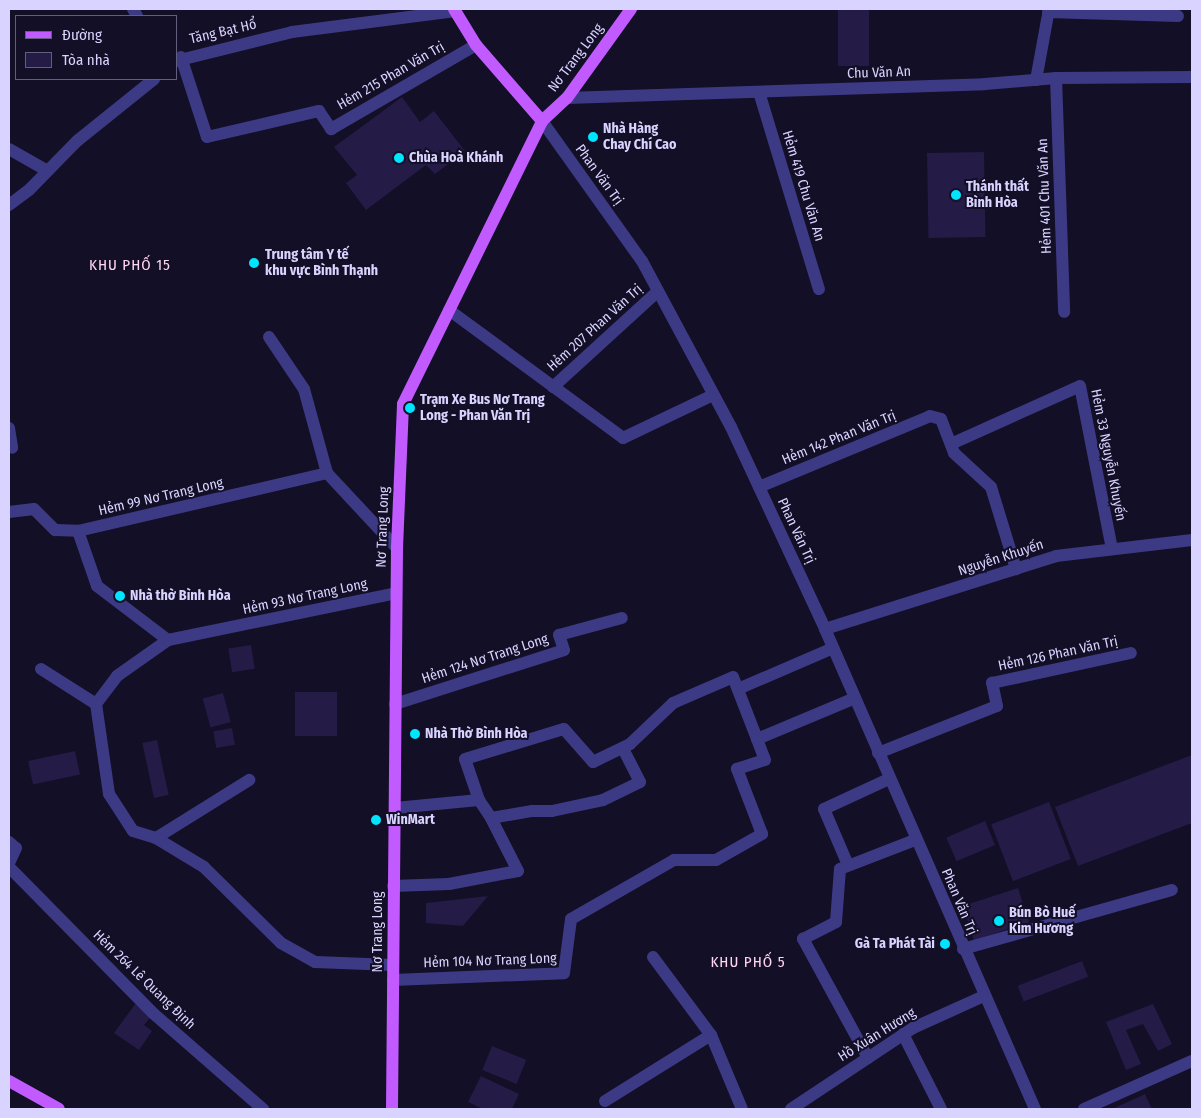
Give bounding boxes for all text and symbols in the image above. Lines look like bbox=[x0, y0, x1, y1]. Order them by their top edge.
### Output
legend bbox=[15, 15, 178, 80]
street label: Tăng Bạt Hổ bbox=[188, 16, 258, 48]
street label: Nơ Trang Long bbox=[545, 21, 607, 95]
text: Đường bbox=[62, 26, 102, 44]
street label: Hẻm 215 Phan Văn Trị bbox=[334, 38, 448, 114]
text: Tòa nhà bbox=[62, 51, 110, 69]
street label: Chu Văn An bbox=[847, 63, 911, 83]
place label: Nhà Hàng Chay Chí Cao bbox=[603, 121, 677, 154]
street label: Hẻm 419 Chu Văn An bbox=[778, 129, 828, 243]
marker: Nhà Hàng Chay Chí Cao bbox=[587, 131, 599, 143]
street label: Hẻm 401 Chu Văn An bbox=[1035, 138, 1055, 254]
street label: Phan Văn Trị bbox=[571, 142, 627, 208]
place label: Chùa Hoà Khánh bbox=[409, 150, 503, 166]
marker: Chùa Hoà Khánh bbox=[393, 152, 405, 164]
place label: Thánh thất Bình Hòa bbox=[966, 179, 1029, 212]
marker: Thánh thất Bình Hòa bbox=[950, 189, 962, 201]
place label: Trung tâm Y tế khu vực Bình Thạnh bbox=[265, 247, 378, 280]
marker: Trung tâm Y tế khu vực Bình Thạnh bbox=[247, 256, 261, 270]
district label: KHU PHỐ 15 bbox=[88, 257, 172, 275]
street label: Hẻm 207 Phan Văn Trị bbox=[544, 281, 646, 375]
street label: Hẻm 33 Nguyễn Khuyến bbox=[1087, 388, 1129, 522]
place label: Trạm Xe Bus Nơ Trang Long - Phan Văn Trị bbox=[420, 392, 545, 424]
marker: Trạm Xe Bus Nơ Trang Long - Phan Văn Trị bbox=[404, 402, 416, 414]
street label: Hẻm 142 Phan Văn Trị bbox=[780, 407, 898, 469]
street label: Hẻm 99 Nơ Trang Long bbox=[97, 474, 225, 520]
street label: Nơ Trang Long bbox=[373, 486, 393, 568]
street label: Phan Văn Trị bbox=[773, 495, 819, 567]
street label: Nguyễn Khuyến bbox=[956, 536, 1046, 580]
street label: Hẻm 93 Nơ Trang Long bbox=[241, 576, 369, 618]
place label: Nhà thờ Bình Hòa bbox=[130, 588, 231, 604]
marker: Nhà thờ Bình Hòa bbox=[114, 590, 126, 602]
street label: Hẻm 124 Nơ Trang Long bbox=[420, 631, 550, 687]
street label: Hẻm 126 Phan Văn Trị bbox=[997, 633, 1119, 675]
place label: Nhà Thờ Bình Hòa bbox=[425, 726, 528, 742]
marker: Nhà Thờ Bình Hòa bbox=[409, 728, 421, 740]
place label: WinMart bbox=[386, 812, 435, 828]
marker: WinMart bbox=[370, 814, 382, 826]
street label: Phan Văn Trị bbox=[937, 866, 981, 938]
street label: Nơ Trang Long bbox=[370, 891, 386, 973]
place label: Bún Bò Huế Kim Hương bbox=[1009, 905, 1075, 938]
marker: Bún Bò Huế Kim Hương bbox=[993, 915, 1005, 927]
street label: Hẻm 264 Lê Quang Định bbox=[89, 927, 199, 1033]
place label: Gà Ta Phát Tài bbox=[855, 936, 935, 952]
marker: Gà Ta Phát Tài bbox=[939, 938, 951, 950]
street label: Hẻm 104 Nơ Trang Long bbox=[423, 950, 557, 972]
district label: KHU PHỐ 5 bbox=[709, 954, 787, 972]
street label: Hồ Xuân Hương bbox=[835, 1005, 919, 1065]

